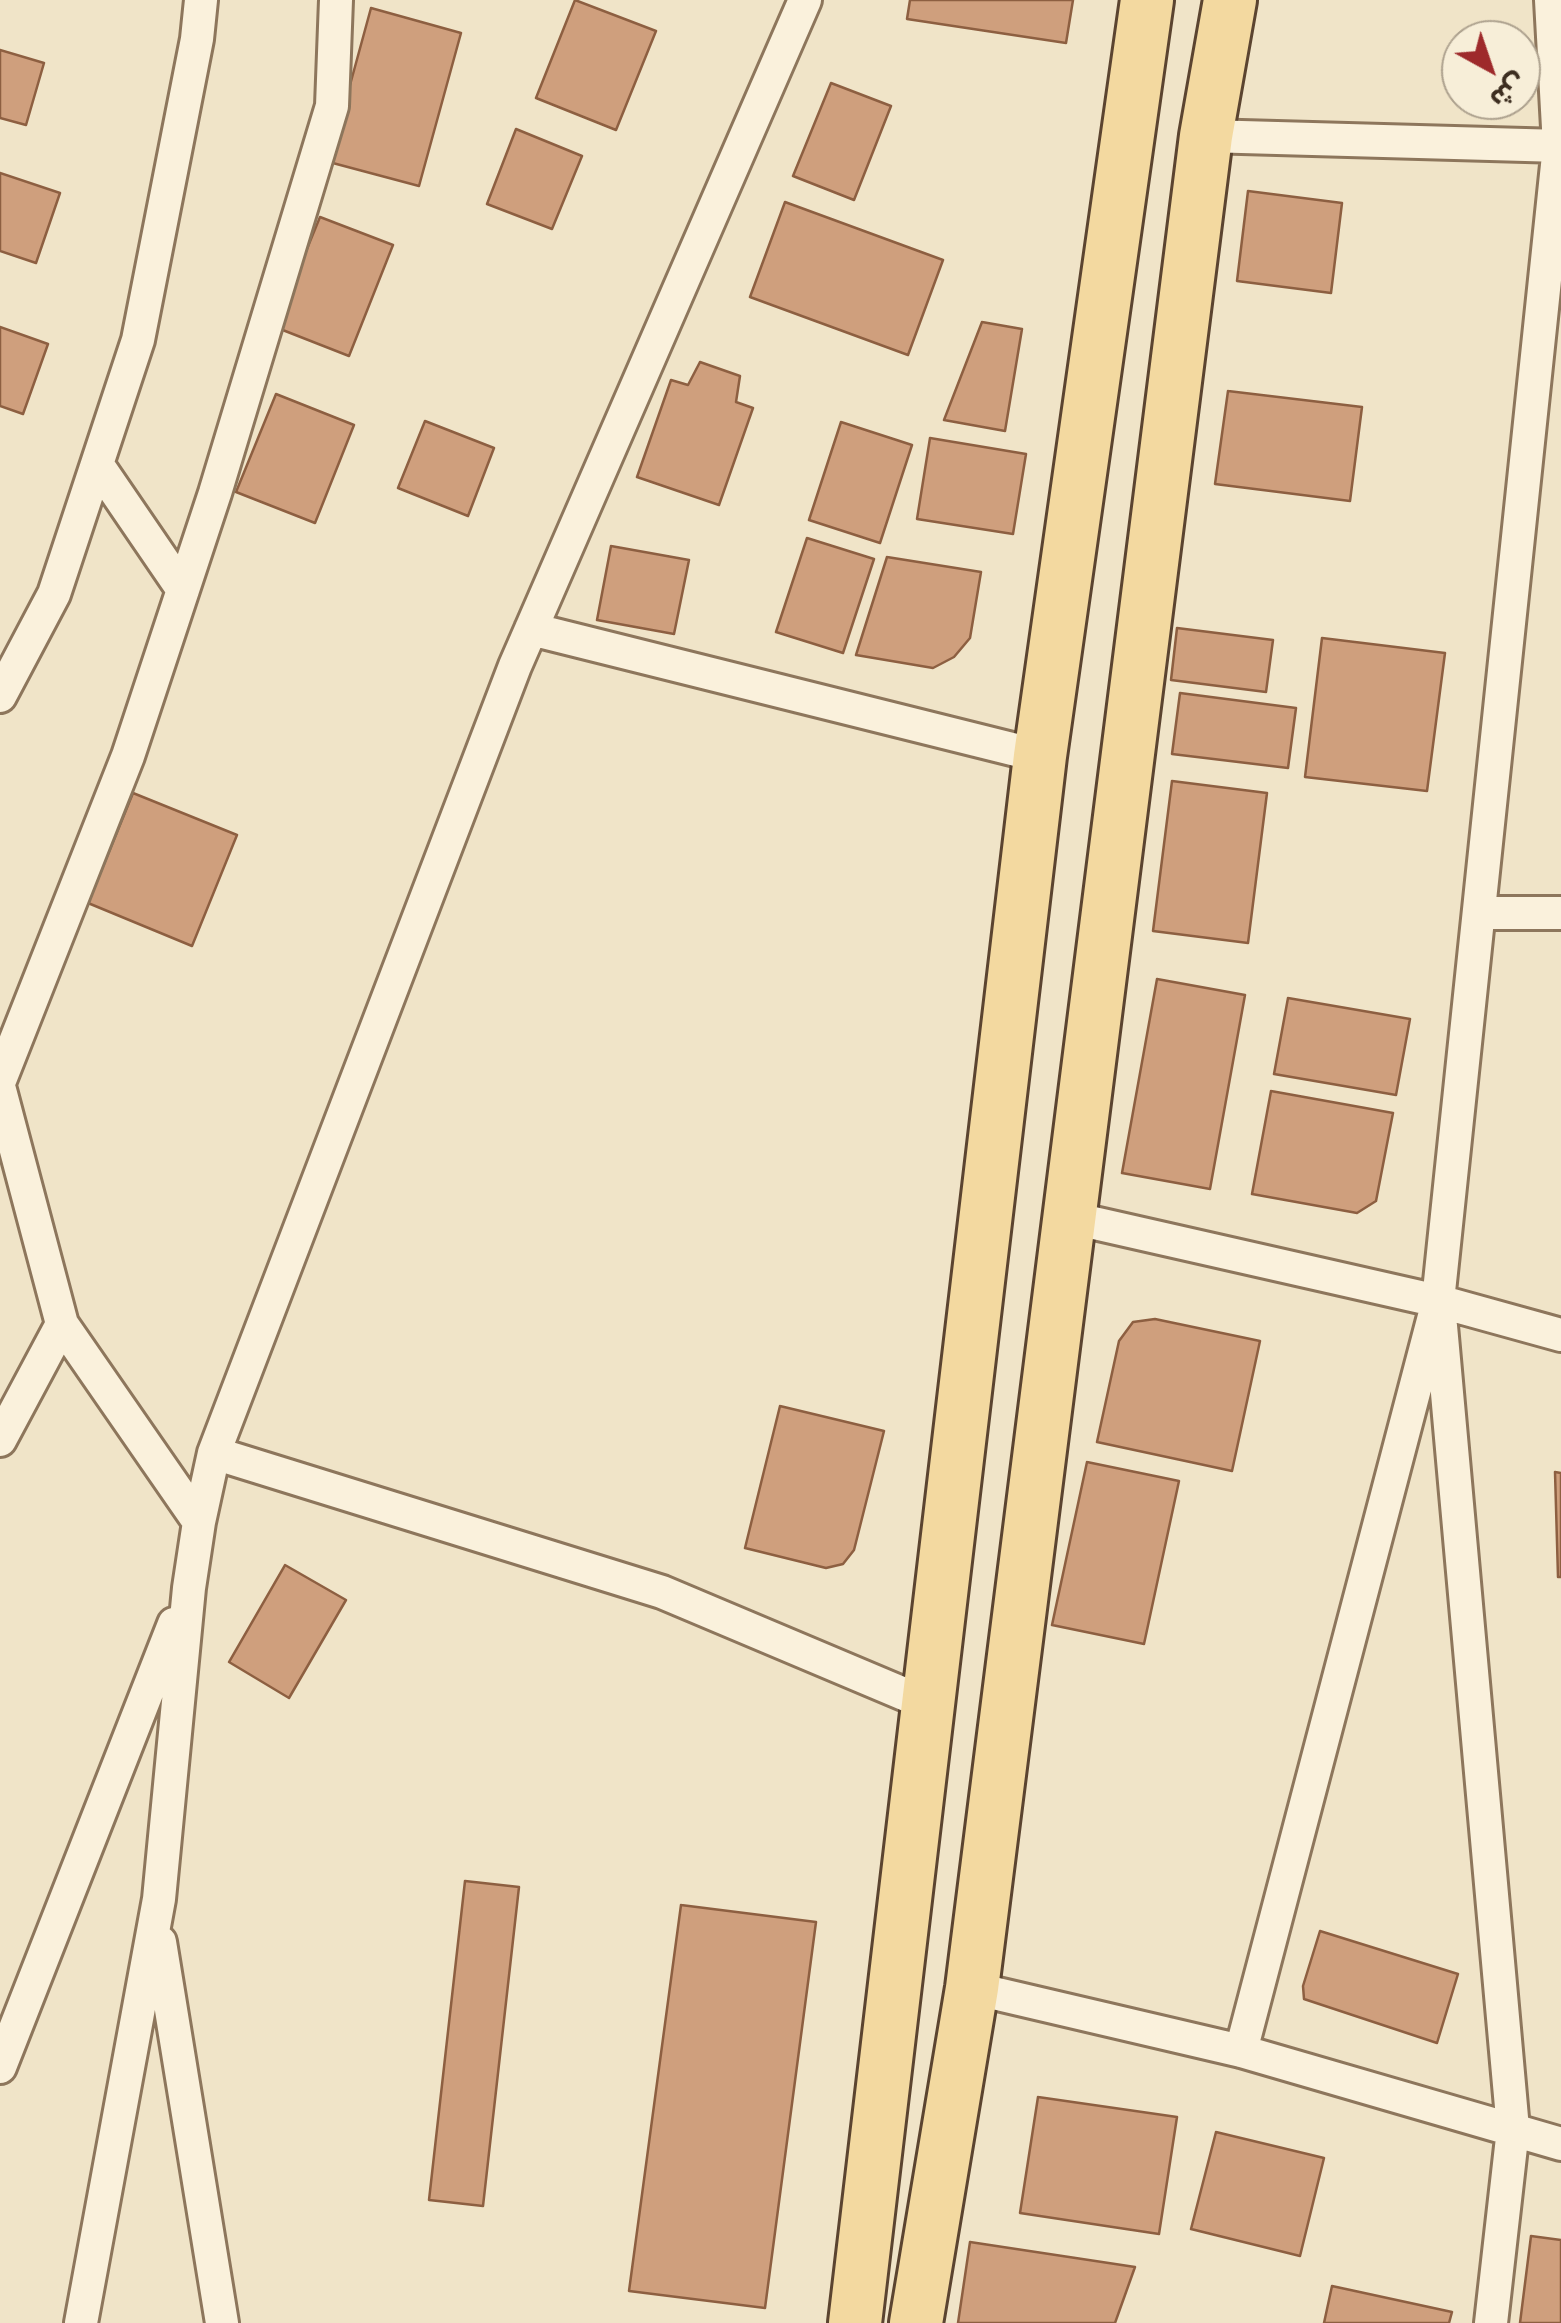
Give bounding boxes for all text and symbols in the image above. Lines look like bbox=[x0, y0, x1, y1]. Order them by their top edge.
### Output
north arrow bbox=[1441, 20, 1541, 120]
text: ش bbox=[1483, 65, 1535, 118]

